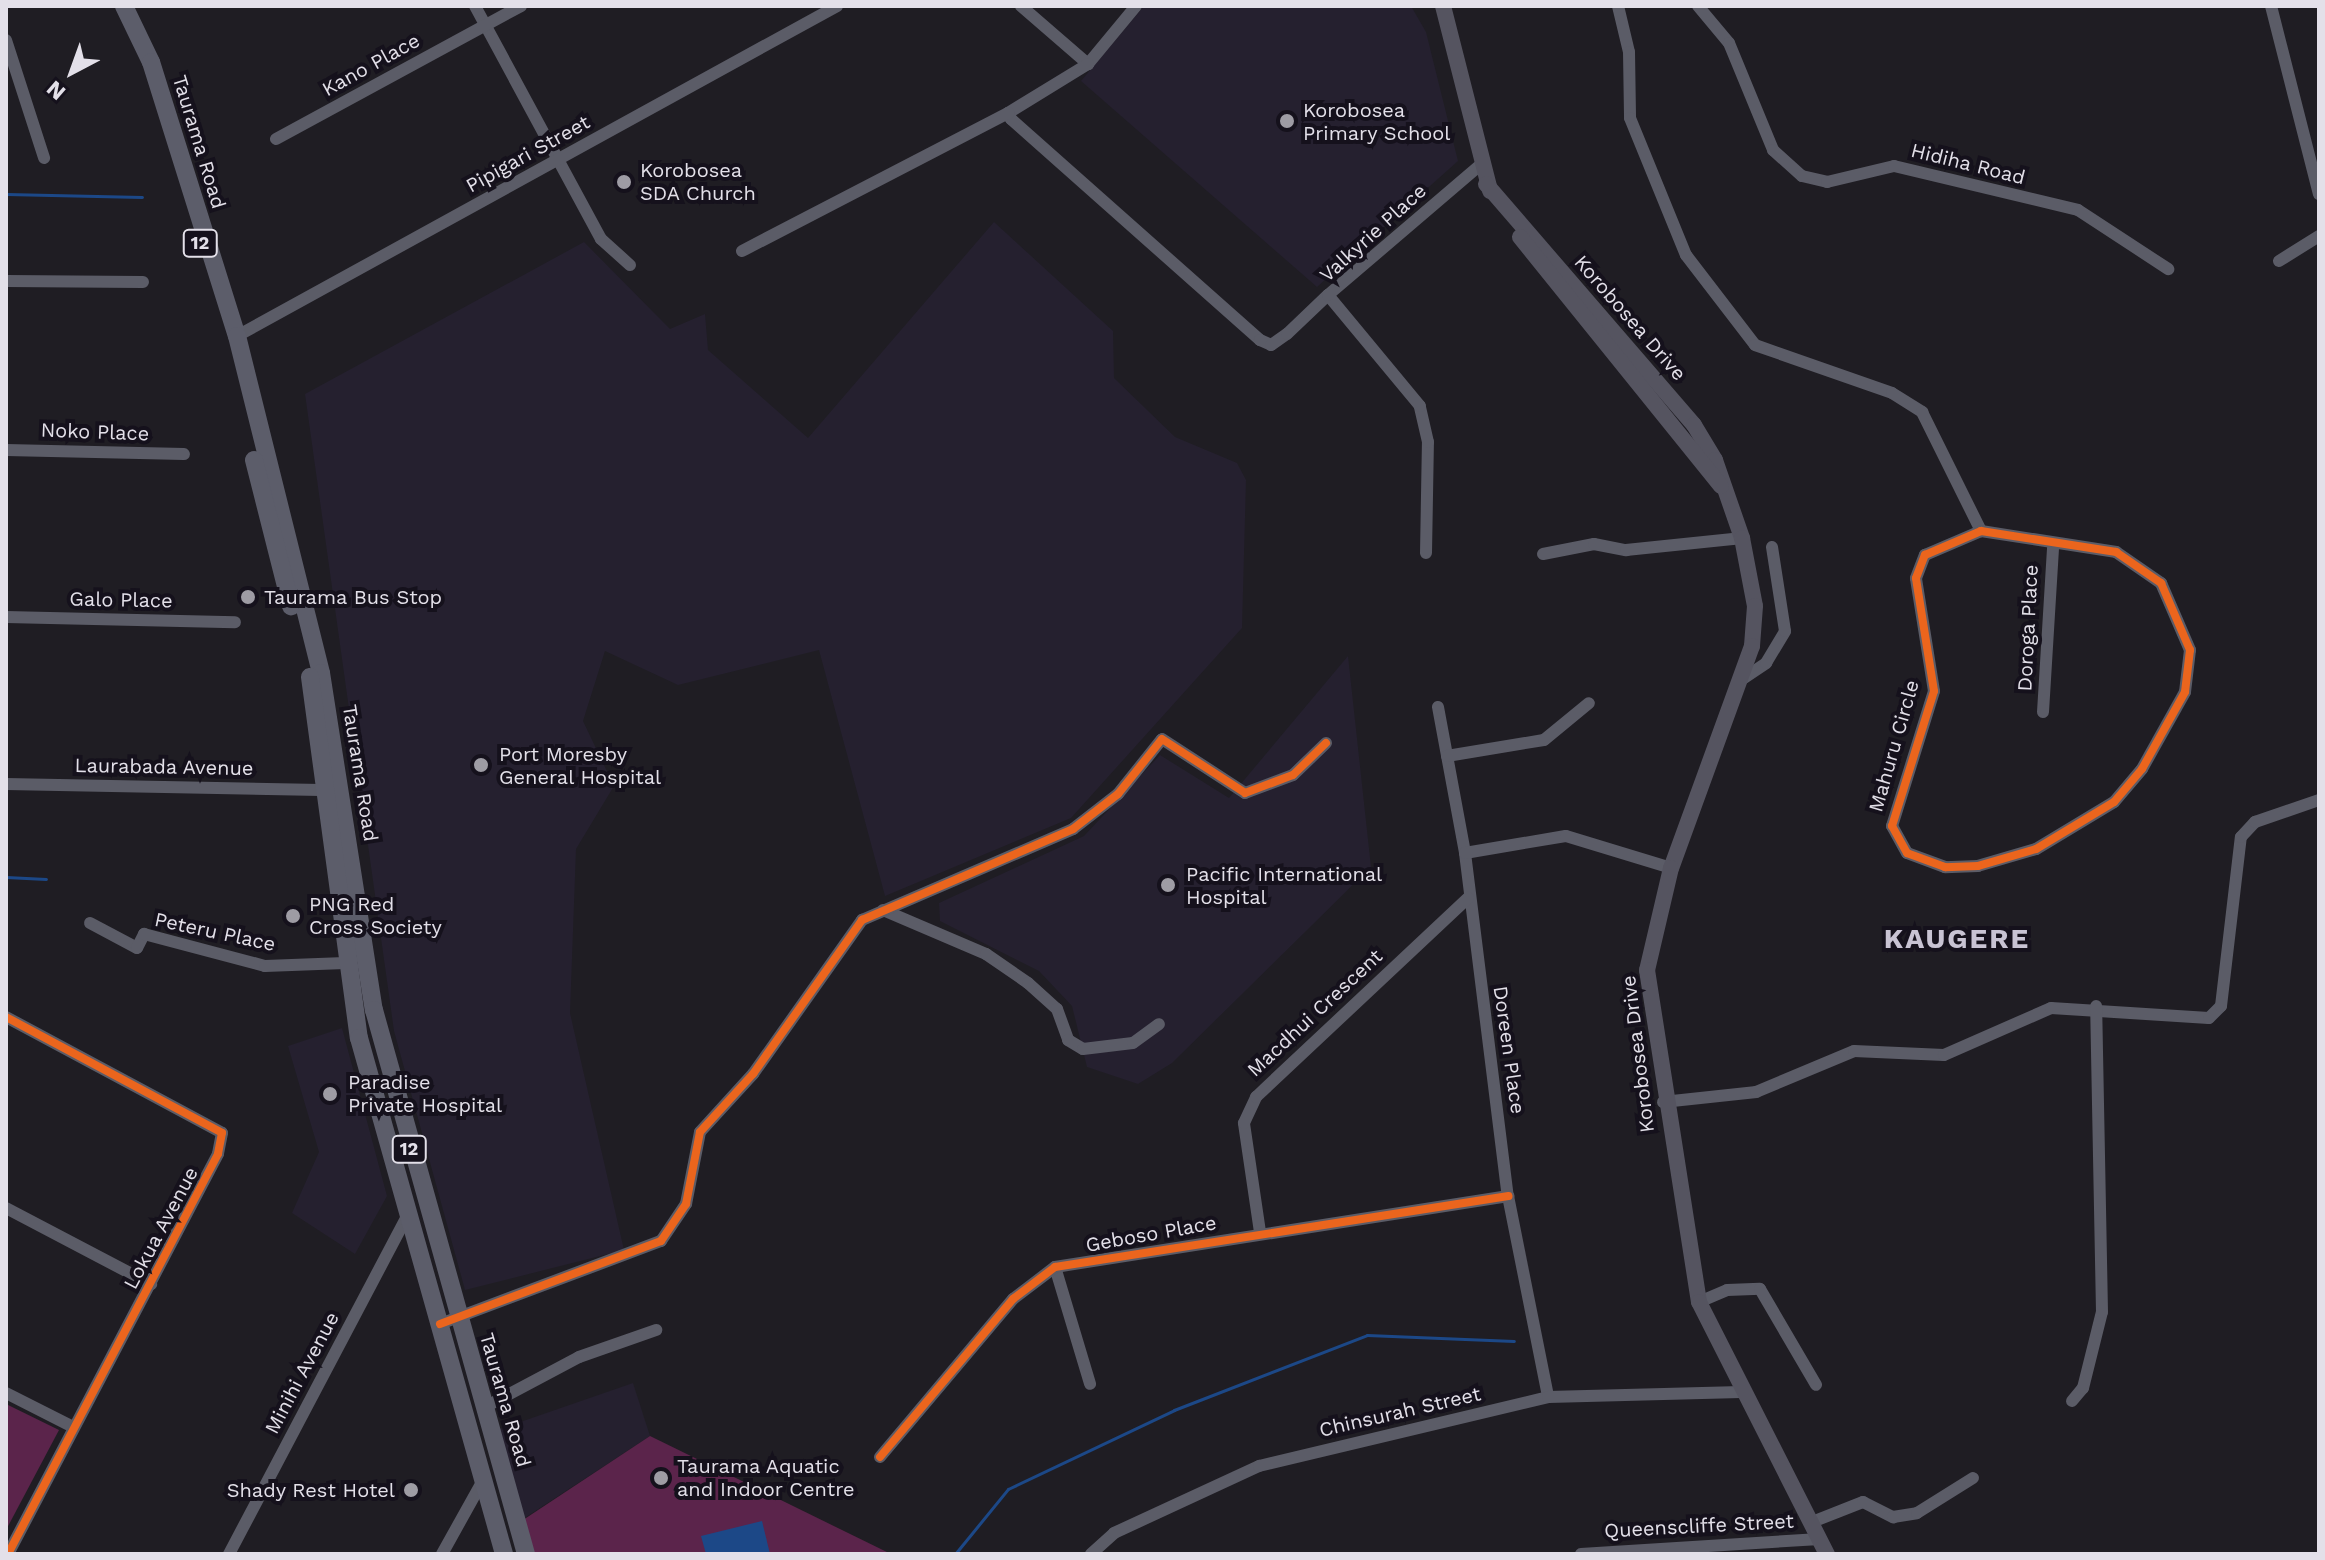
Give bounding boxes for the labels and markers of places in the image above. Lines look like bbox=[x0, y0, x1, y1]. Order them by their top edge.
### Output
place label: Korobosea Primary School bbox=[1303, 98, 1451, 145]
marker: Korobosea Primary School bbox=[1278, 112, 1296, 130]
place label: Korobosea SDA Church bbox=[640, 158, 757, 205]
marker: Korobosea SDA Church bbox=[615, 173, 633, 191]
place label: Taurama Bus Stop bbox=[264, 585, 443, 609]
marker: Taurama Bus Stop bbox=[239, 588, 257, 606]
place label: Port Moresby General Hospital bbox=[499, 742, 662, 789]
marker: Port Moresby General Hospital bbox=[470, 754, 492, 776]
place label: Pacific International Hospital bbox=[1186, 862, 1382, 909]
marker: Pacific International Hospital bbox=[1157, 874, 1179, 896]
place label: PNG Red Cross Society bbox=[309, 892, 442, 939]
marker: PNG Red Cross Society bbox=[284, 907, 302, 925]
place label: Paradise Private Hospital bbox=[348, 1070, 502, 1117]
marker: Paradise Private Hospital bbox=[319, 1083, 341, 1105]
place label: Taurama Aquatic and Indoor Centre bbox=[677, 1454, 855, 1501]
marker: Taurama Aquatic and Indoor Centre bbox=[652, 1469, 670, 1487]
place label: Shady Rest Hotel bbox=[226, 1478, 395, 1502]
marker: Shady Rest Hotel bbox=[402, 1481, 420, 1499]

